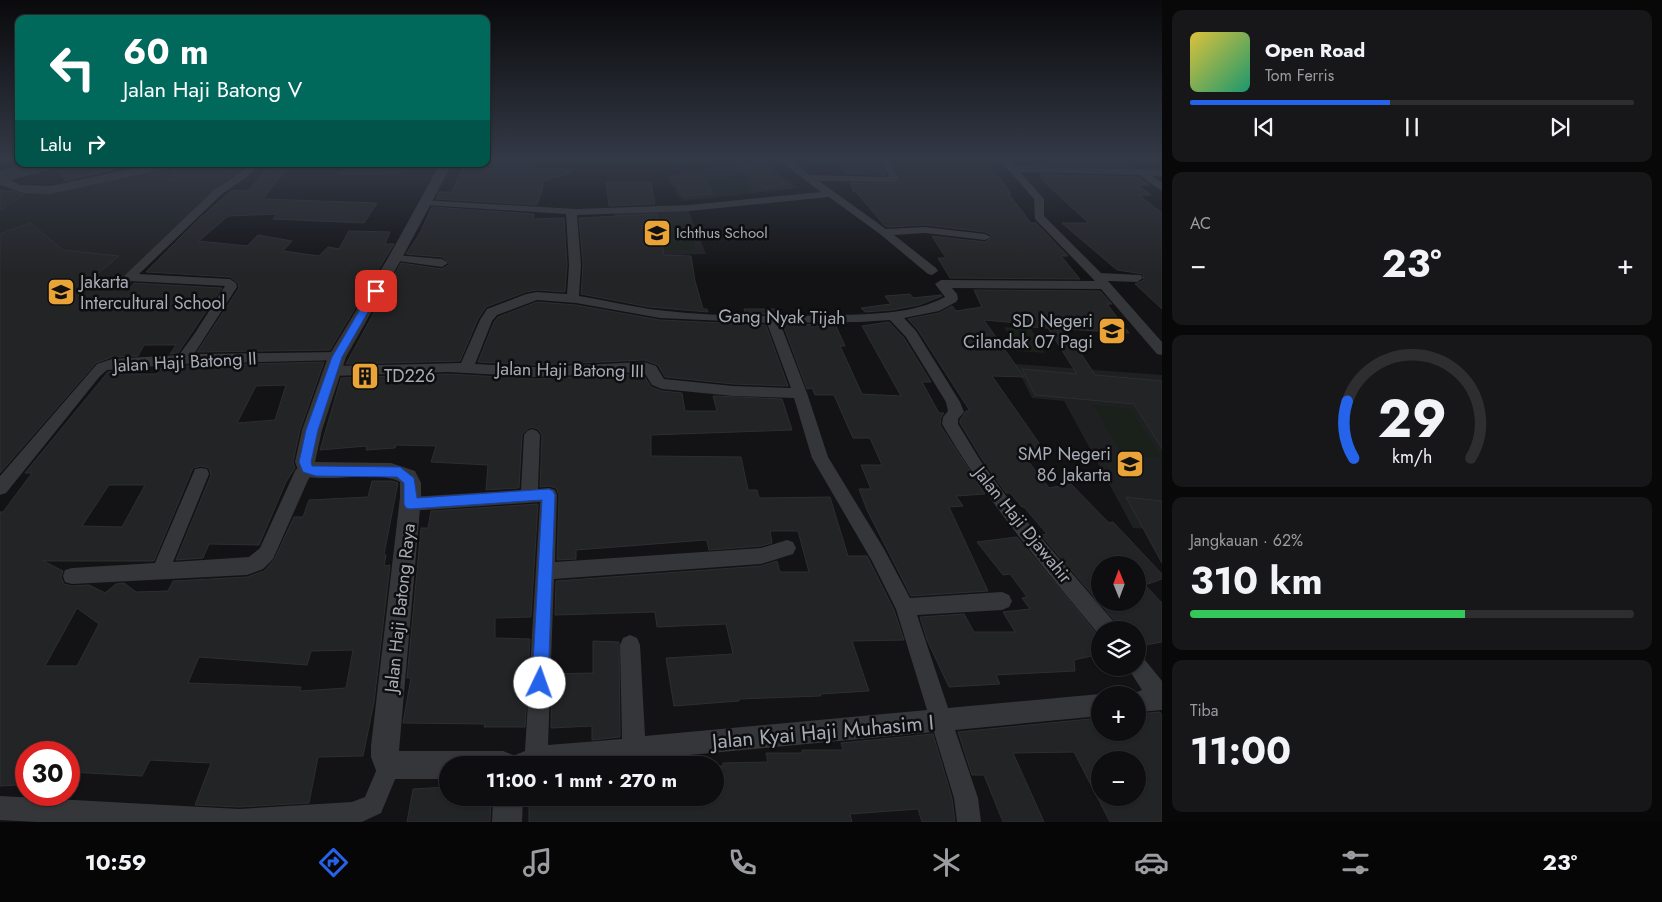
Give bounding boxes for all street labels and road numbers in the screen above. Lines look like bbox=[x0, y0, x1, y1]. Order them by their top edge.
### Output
street label: Gang Nyak Tijah bbox=[718, 303, 846, 331]
street label: Jalan Haji Batong II bbox=[111, 345, 257, 379]
street label: Jalan Haji Batong III bbox=[494, 356, 644, 384]
street label: Jalan Haji Djawahir bbox=[967, 460, 1079, 589]
street label: Jalan Haji Batong Raya bbox=[378, 522, 422, 696]
street label: Jalan Kyai Haji Muhasim I bbox=[708, 707, 935, 757]

